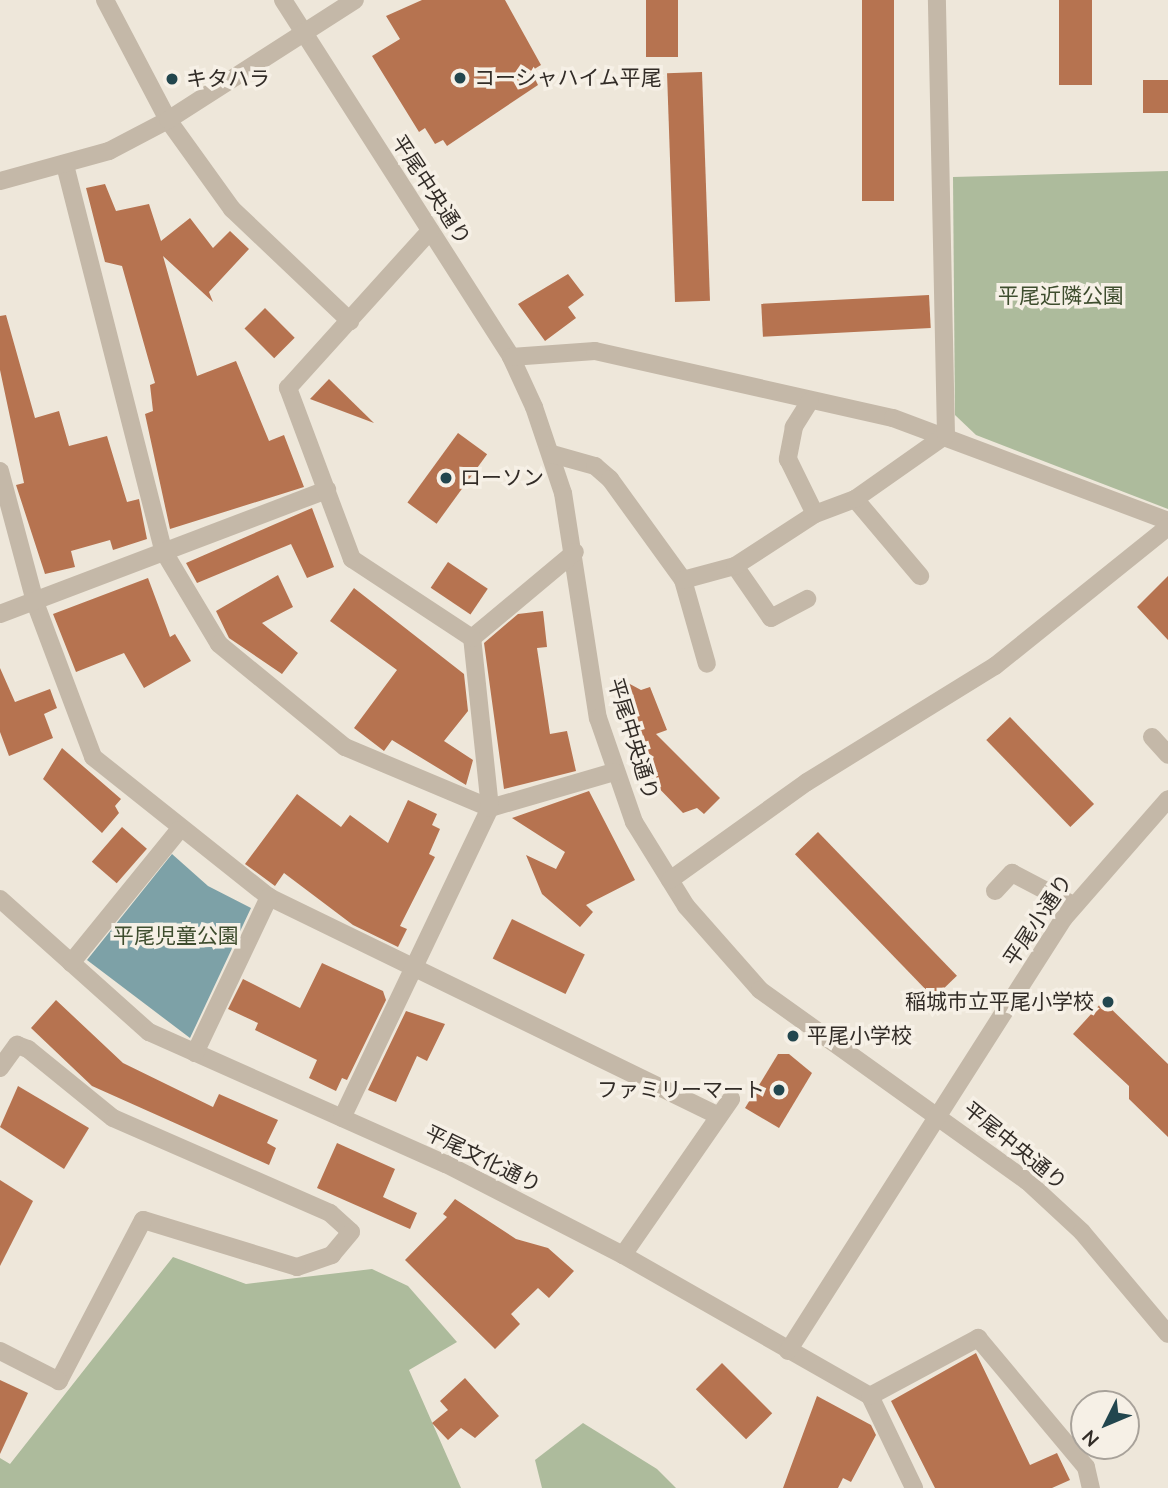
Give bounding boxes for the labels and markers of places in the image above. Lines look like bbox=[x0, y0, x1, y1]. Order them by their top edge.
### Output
place label: コーシャハイム平尾 bbox=[474, 65, 663, 91]
place label: キタハラ bbox=[186, 66, 270, 92]
marker: コーシャハイム平尾 bbox=[452, 70, 468, 86]
marker: キタハラ bbox=[164, 71, 180, 87]
place label: ローソン bbox=[460, 465, 544, 491]
marker: ローソン bbox=[438, 470, 454, 486]
place label: 稲城市立平尾小学校 bbox=[905, 989, 1094, 1015]
marker: 稲城市立平尾小学校 bbox=[1100, 994, 1116, 1010]
place label: 平尾小学校 bbox=[807, 1023, 912, 1049]
marker: 平尾小学校 bbox=[785, 1028, 801, 1044]
place label: ファミリーマート bbox=[597, 1077, 765, 1103]
marker: ファミリーマート bbox=[771, 1082, 787, 1098]

